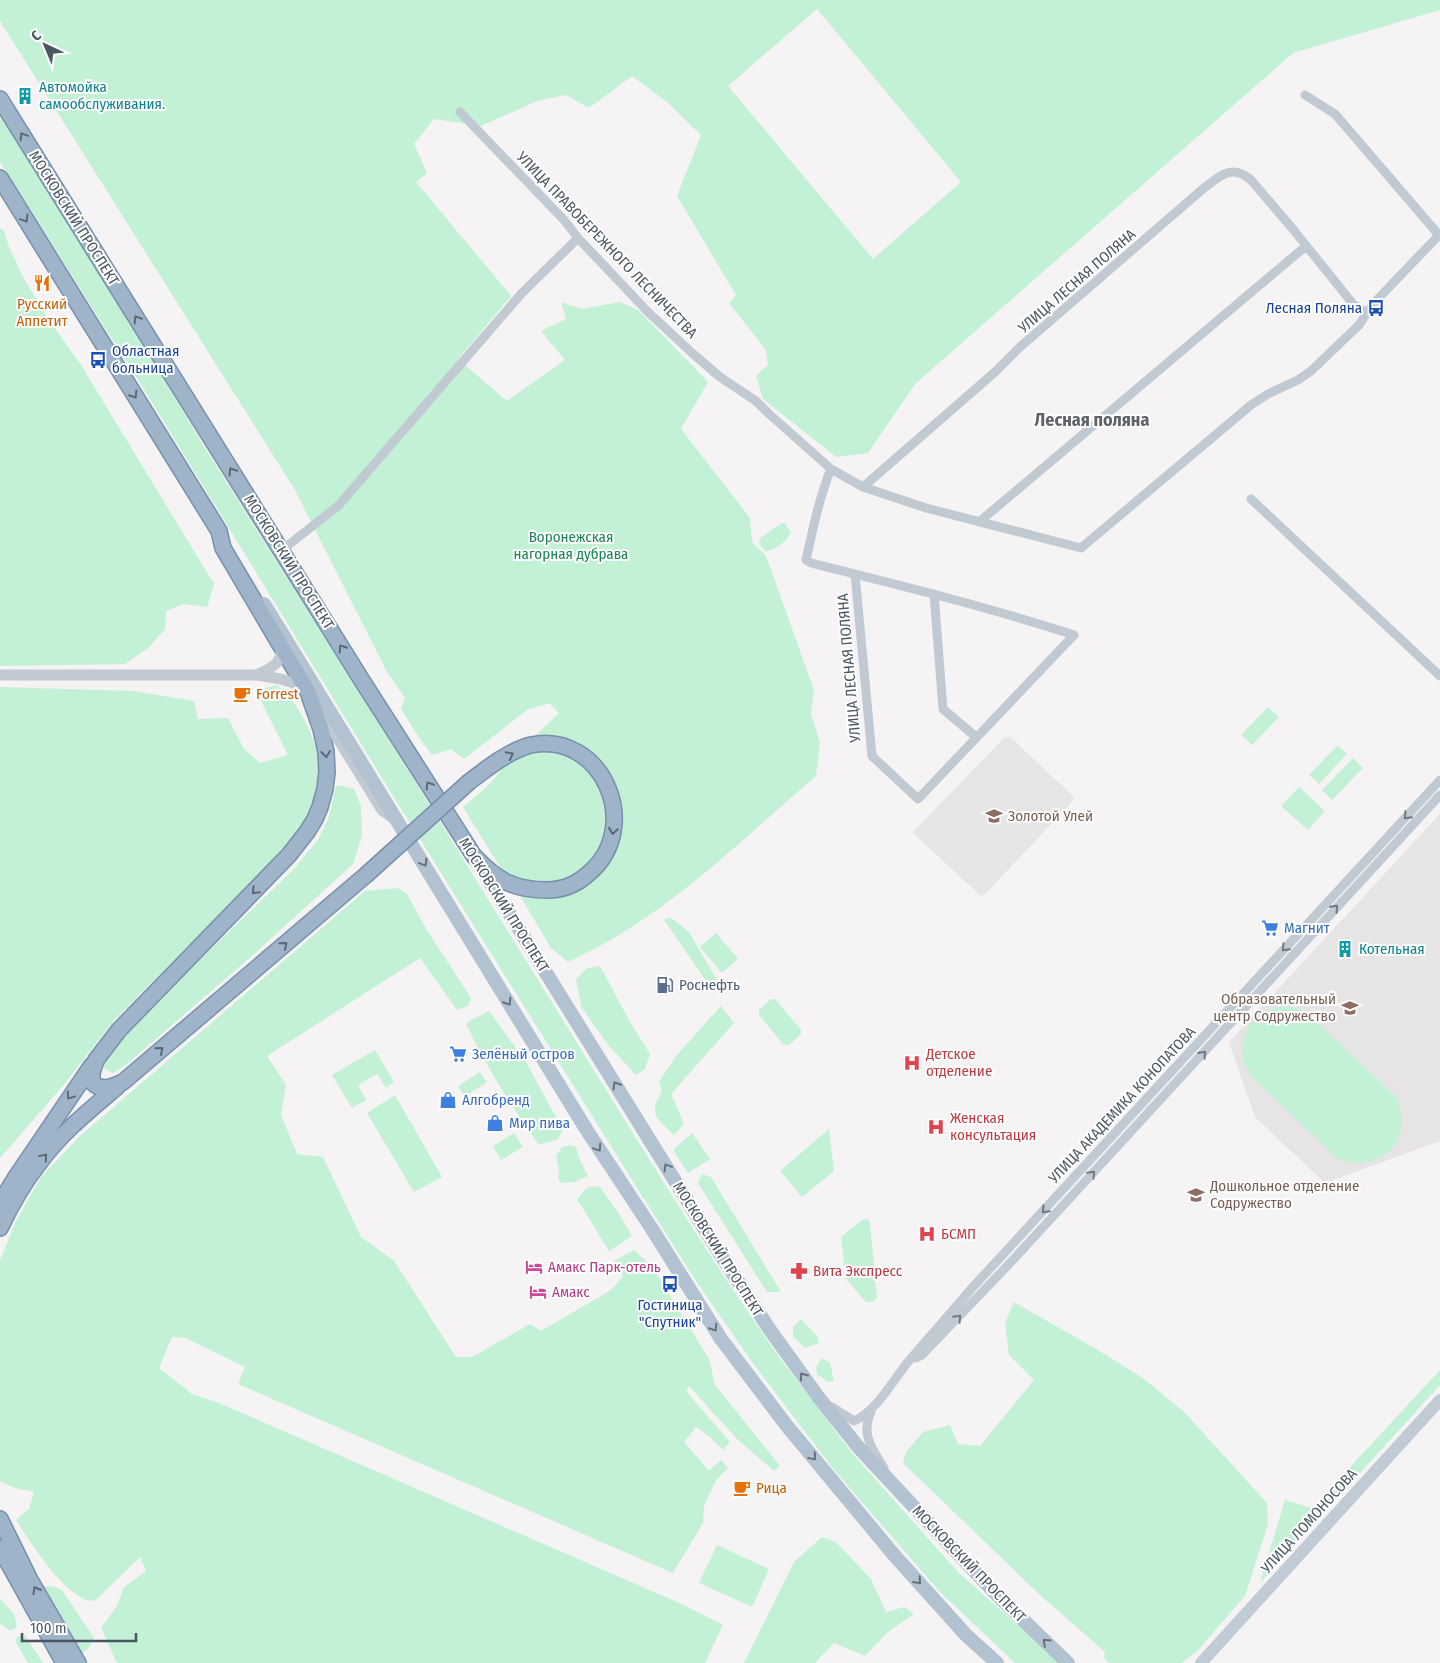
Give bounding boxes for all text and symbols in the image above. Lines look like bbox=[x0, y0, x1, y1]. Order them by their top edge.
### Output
north arrow bbox=[20, 20, 70, 70]
text: С bbox=[28, 27, 45, 45]
place label: Автомойка самообслуживания. bbox=[39, 78, 165, 113]
building icon: Автомойка самообслуживания. bbox=[15, 86, 35, 106]
one-way arrow bbox=[20, 133, 29, 142]
street label: МОСКОВСКИЙ ПРОСПЕКТ bbox=[25, 147, 123, 289]
street label: УЛИЦА ПРАВОБЕРЕЖНОГО ЛЕСНИЧЕСТВА bbox=[512, 147, 701, 342]
one-way arrow bbox=[19, 214, 29, 223]
street label: УЛИЦА ЛЕСНАЯ ПОЛЯНА bbox=[1014, 225, 1139, 338]
restaurant icon: Русский Аппетит bbox=[32, 273, 52, 293]
place label: Русский Аппетит bbox=[16, 295, 68, 330]
bus stop icon: Лесная Поляна bbox=[1366, 298, 1386, 318]
place label: Лесная Поляна bbox=[1266, 299, 1362, 317]
one-way arrow bbox=[133, 315, 143, 324]
place label: Областная больница bbox=[112, 342, 179, 377]
bus stop icon: Областная больница bbox=[88, 350, 108, 370]
one-way arrow bbox=[127, 389, 137, 398]
district label: Лесная поляна bbox=[1035, 409, 1149, 431]
one-way arrow bbox=[229, 468, 239, 477]
street label: МОСКОВСКИЙ ПРОСПЕКТ bbox=[240, 491, 338, 633]
park label: Воронежская нагорная дубрава bbox=[514, 528, 628, 563]
street label: УЛИЦА ЛЕСНАЯ ПОЛЯНА bbox=[834, 593, 865, 744]
one-way arrow bbox=[339, 644, 349, 653]
cafe icon: Forrest bbox=[232, 684, 252, 704]
place label: Forrest bbox=[256, 685, 299, 703]
one-way arrow bbox=[320, 750, 331, 758]
one-way arrow bbox=[504, 751, 513, 761]
one-way arrow bbox=[426, 782, 435, 791]
school or university icon: Золотой Улей bbox=[984, 806, 1004, 826]
place label: Золотой Улей bbox=[1008, 807, 1093, 825]
one-way arrow bbox=[1404, 810, 1413, 819]
one-way arrow bbox=[608, 827, 619, 835]
street label: МОСКОВСКИЙ ПРОСПЕКТ bbox=[455, 834, 553, 976]
one-way arrow bbox=[417, 858, 427, 867]
one-way arrow bbox=[252, 885, 261, 894]
one-way arrow bbox=[1329, 905, 1338, 914]
supermarket icon: Магнит bbox=[1260, 918, 1280, 938]
place label: Магнит bbox=[1284, 919, 1331, 937]
building icon: Котельная bbox=[1335, 939, 1355, 959]
place label: Котельная bbox=[1359, 940, 1425, 958]
one-way arrow bbox=[278, 942, 287, 950]
one-way arrow bbox=[1282, 943, 1291, 952]
fuel station icon: Роснефть bbox=[655, 975, 675, 995]
place label: Роснефть bbox=[679, 976, 740, 994]
place label: Образовательный центр Содружество bbox=[1213, 990, 1336, 1025]
one-way arrow bbox=[502, 997, 511, 1006]
school or university icon: Образовательный центр Содружество bbox=[1340, 998, 1360, 1018]
street label: УЛИЦА АКАДЕМИКА КОНОПАТОВА bbox=[1044, 1023, 1199, 1188]
supermarket icon: Зелёный остров bbox=[448, 1044, 468, 1064]
place label: Зелёный остров bbox=[472, 1045, 575, 1063]
place label: Детское отделение bbox=[925, 1045, 992, 1080]
one-way arrow bbox=[155, 1047, 164, 1056]
one-way arrow bbox=[1197, 1051, 1206, 1060]
hospital icon: Детское отделение bbox=[902, 1053, 922, 1073]
one-way arrow bbox=[612, 1081, 622, 1090]
shop icon: Алгобренд bbox=[438, 1090, 458, 1110]
one-way arrow bbox=[67, 1091, 76, 1100]
place label: Алгобренд bbox=[462, 1091, 530, 1109]
place label: Женская консультация bbox=[950, 1109, 1036, 1144]
shop icon: Мир пива bbox=[485, 1113, 505, 1133]
place label: Мир пива bbox=[509, 1114, 570, 1132]
hospital icon: Женская консультация bbox=[926, 1117, 946, 1137]
one-way arrow bbox=[592, 1142, 601, 1151]
one-way arrow bbox=[38, 1154, 47, 1163]
one-way arrow bbox=[663, 1164, 673, 1173]
one-way arrow bbox=[1086, 1170, 1095, 1179]
place label: Дошкольное отделение Содружество bbox=[1209, 1177, 1359, 1212]
street label: МОСКОВСКИЙ ПРОСПЕКТ bbox=[669, 1178, 767, 1320]
school or university icon: Дошкольное отделение Содружество bbox=[1186, 1185, 1206, 1205]
one-way arrow bbox=[1042, 1204, 1051, 1213]
hospital icon: БСМП bbox=[917, 1224, 937, 1244]
place label: БСМП bbox=[941, 1225, 976, 1243]
hotel icon: Амакс Парк-отель bbox=[524, 1257, 544, 1277]
place label: Амакс Парк-отель bbox=[548, 1258, 661, 1276]
pharmacy icon: Вита Экспресс bbox=[789, 1261, 809, 1281]
place label: Вита Экспресс bbox=[813, 1262, 903, 1280]
bus stop icon: Гостиница "Спутник" bbox=[660, 1274, 680, 1294]
hotel icon: Амакс bbox=[528, 1282, 548, 1302]
place label: Амакс bbox=[552, 1283, 590, 1301]
place label: Гостиница "Спутник" bbox=[637, 1296, 703, 1331]
one-way arrow bbox=[952, 1315, 961, 1324]
one-way arrow bbox=[708, 1323, 718, 1332]
one-way arrow bbox=[800, 1372, 809, 1382]
one-way arrow bbox=[807, 1452, 816, 1461]
street label: УЛИЦА ЛОМОНОСОВА bbox=[1257, 1465, 1361, 1578]
cafe icon: Рица bbox=[732, 1478, 752, 1498]
place label: Рица bbox=[756, 1479, 787, 1497]
street label: МОСКОВСКИЙ ПРОСПЕКТ bbox=[909, 1502, 1029, 1626]
one-way arrow bbox=[912, 1576, 921, 1585]
one-way arrow bbox=[33, 1587, 43, 1596]
scale bar bbox=[22, 1610, 136, 1642]
text: 100 m bbox=[30, 1619, 67, 1637]
one-way arrow bbox=[1042, 1639, 1051, 1648]

